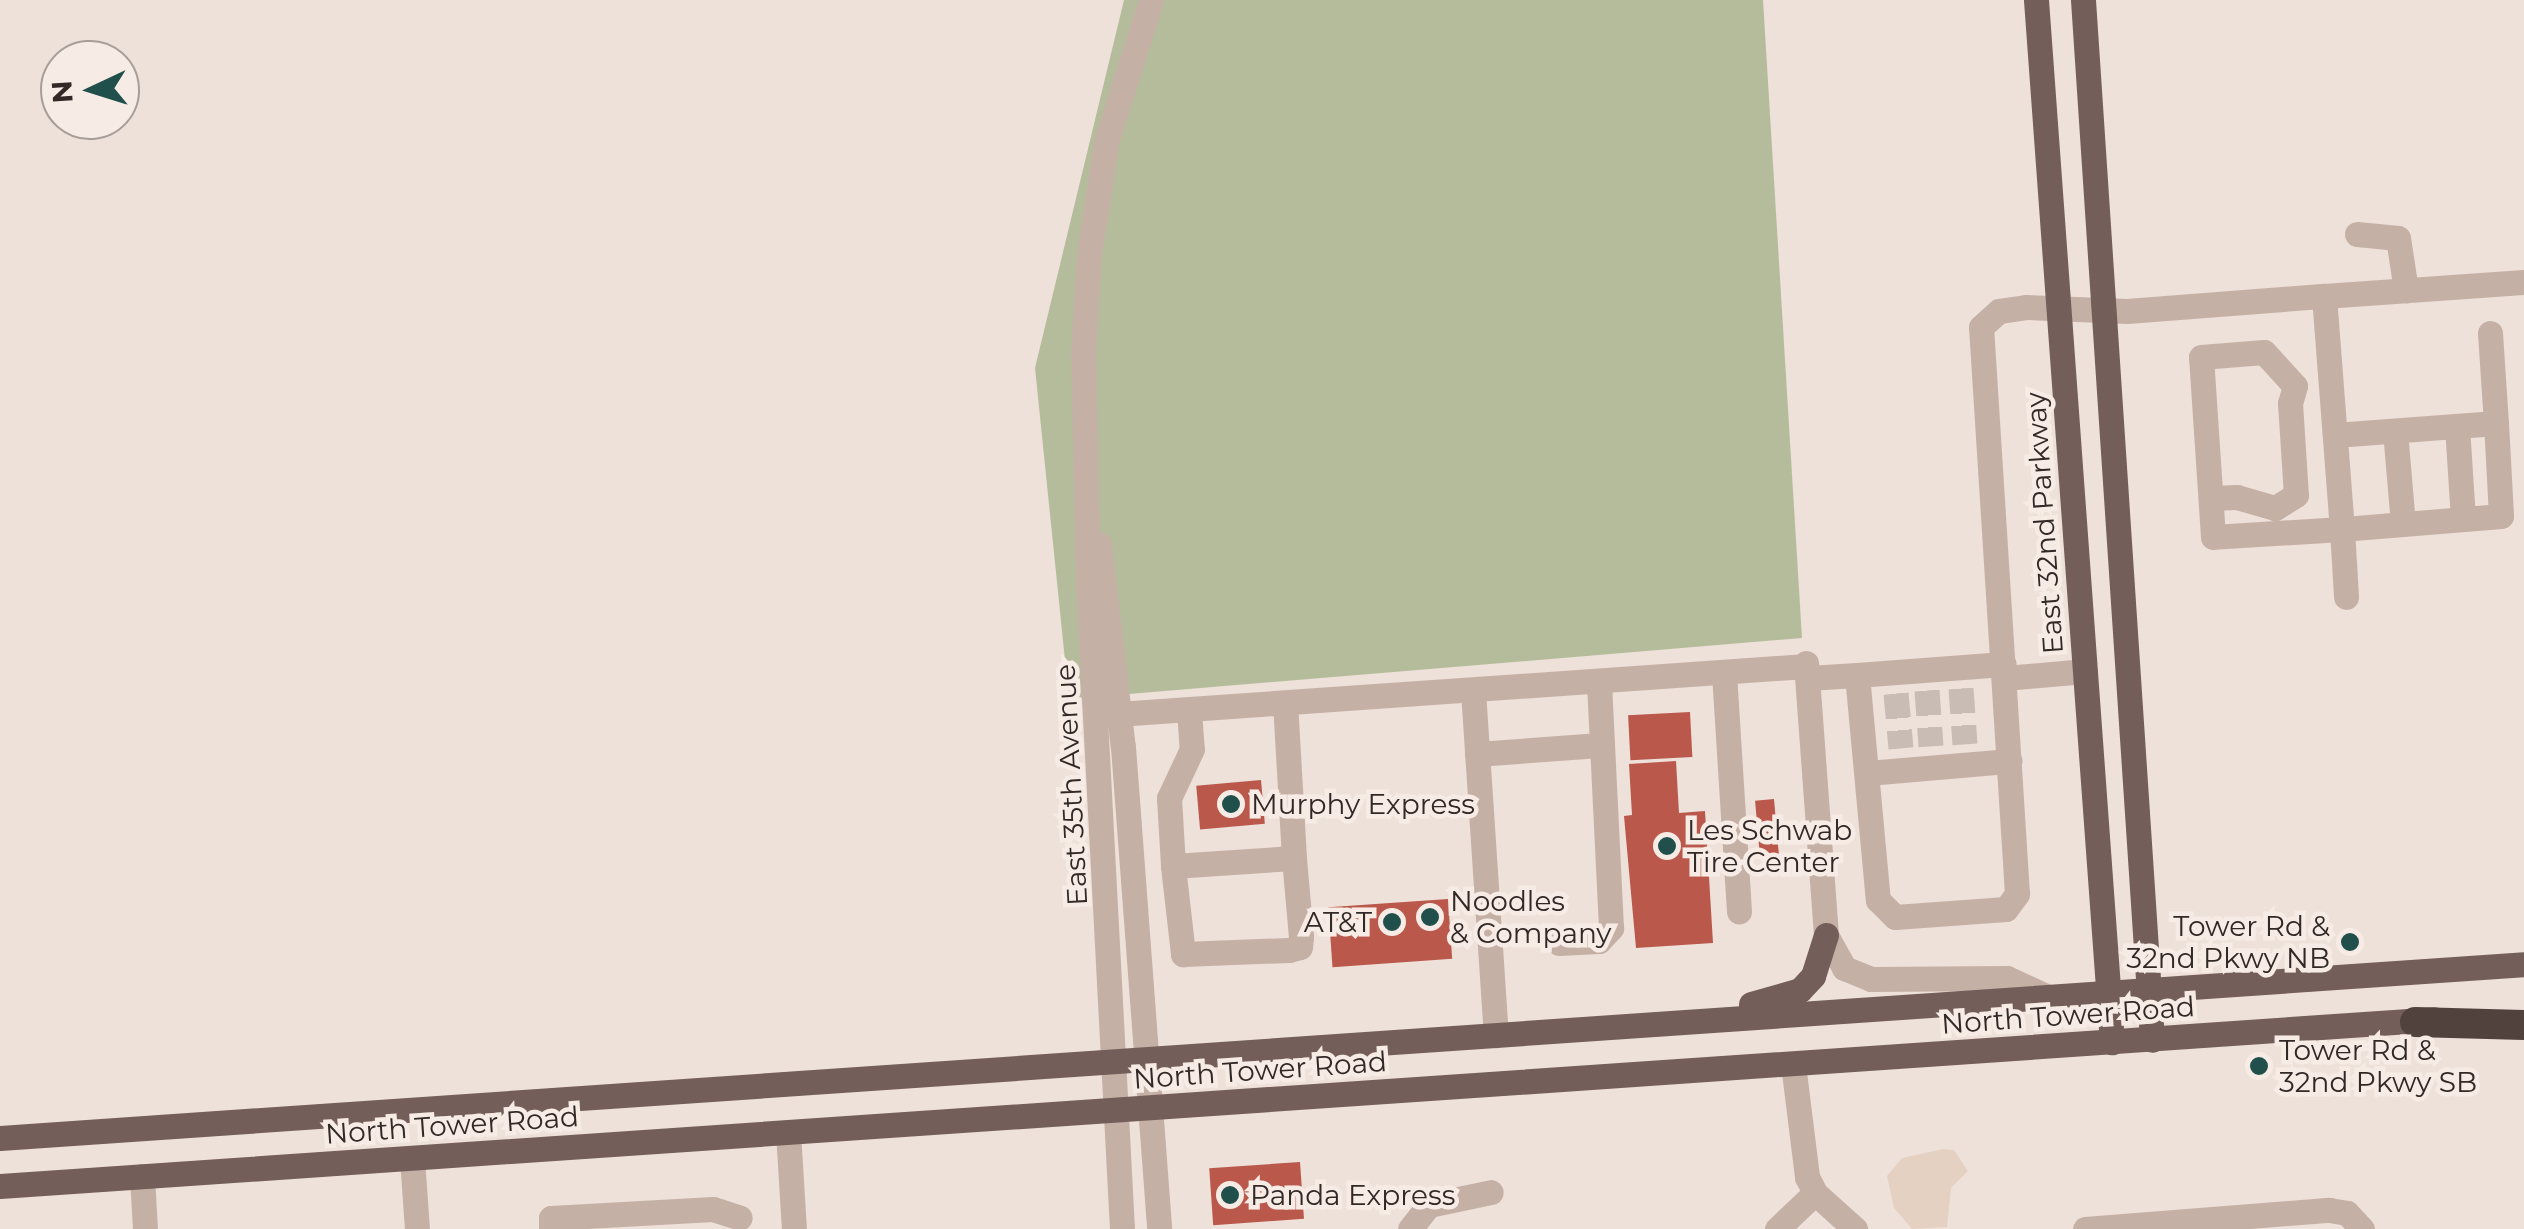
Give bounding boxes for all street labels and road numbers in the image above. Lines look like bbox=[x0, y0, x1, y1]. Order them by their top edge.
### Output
street label: East 32nd Parkway bbox=[2018, 391, 2070, 655]
street label: East 35th Avenue bbox=[1048, 663, 1094, 907]
street label: North Tower Road bbox=[1940, 989, 2196, 1041]
street label: North Tower Road bbox=[1132, 1044, 1388, 1096]
street label: North Tower Road bbox=[324, 1099, 580, 1151]

